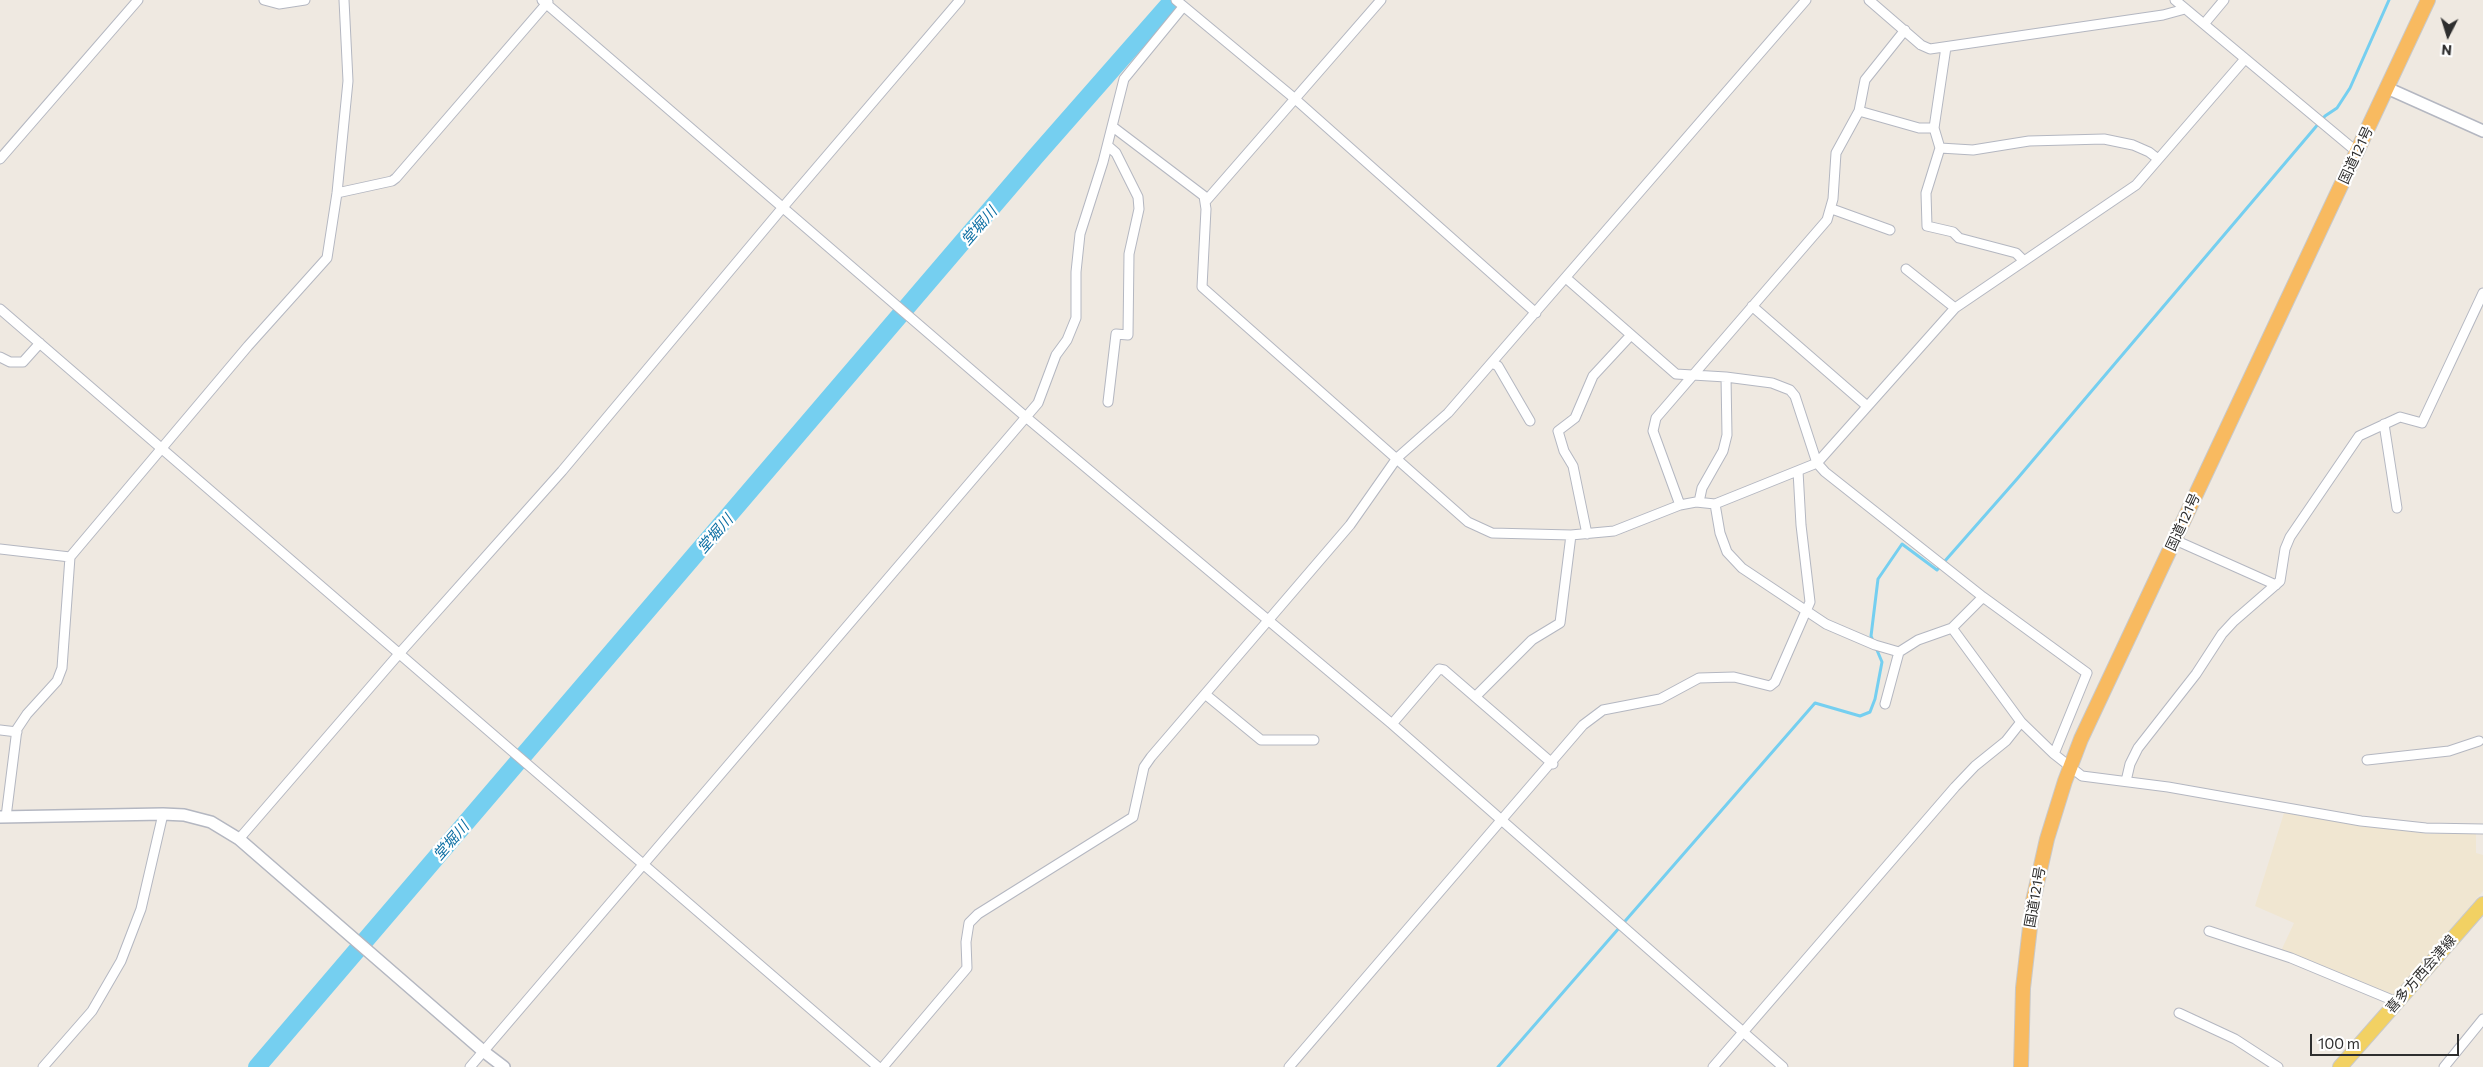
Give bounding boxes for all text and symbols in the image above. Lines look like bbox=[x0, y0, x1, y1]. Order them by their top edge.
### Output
north arrow bbox=[2423, 10, 2473, 60]
text: N bbox=[2441, 42, 2453, 59]
street label: 国道121号 bbox=[2335, 123, 2377, 187]
water label: 堂堀川 bbox=[957, 203, 1001, 249]
street label: 国道121号 bbox=[2162, 490, 2204, 554]
water label: 堂堀川 bbox=[693, 511, 737, 557]
water label: 堂堀川 bbox=[429, 818, 473, 864]
street label: 国道121号 bbox=[2021, 865, 2049, 929]
street label: 喜多方西会津線 bbox=[2383, 932, 2459, 1016]
scale bar bbox=[2313, 1024, 2462, 1056]
text: 100 m bbox=[2318, 1034, 2360, 1052]

